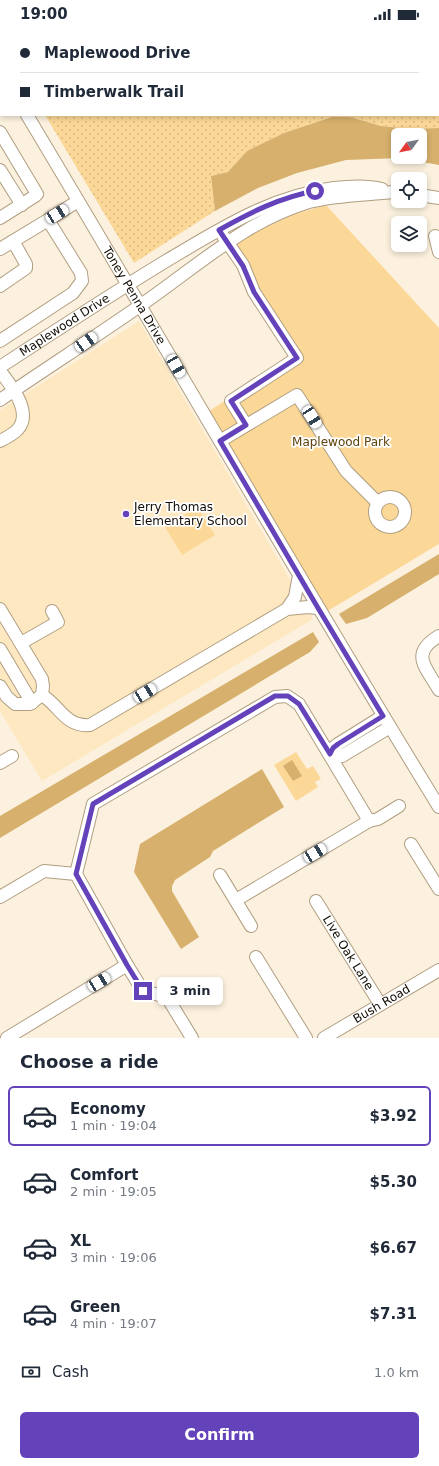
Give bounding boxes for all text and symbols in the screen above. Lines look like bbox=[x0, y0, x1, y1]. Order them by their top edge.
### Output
text: 19:00 bbox=[20, 5, 68, 23]
text: Maplewood Drive bbox=[44, 44, 190, 62]
text: Timberwalk Trail bbox=[44, 83, 184, 101]
north arrow bbox=[391, 128, 427, 164]
map controls bbox=[391, 128, 427, 252]
button: locate bbox=[391, 172, 427, 208]
route start bbox=[306, 182, 324, 200]
car bbox=[44, 203, 70, 225]
button: layers bbox=[391, 216, 427, 252]
street label: Toney Penna Drive bbox=[99, 243, 169, 347]
street label: Maplewood Drive bbox=[17, 291, 112, 359]
car bbox=[73, 330, 99, 354]
car bbox=[165, 353, 187, 379]
car bbox=[300, 404, 324, 430]
park label: Maplewood Park bbox=[292, 435, 390, 449]
place label: Jerry Thomas Elementary School bbox=[133, 500, 247, 528]
marker: Jerry Thomas Elementary School bbox=[121, 509, 131, 519]
car bbox=[132, 682, 158, 704]
car bbox=[302, 842, 328, 864]
street label: Live Oak Lane bbox=[320, 913, 377, 993]
car bbox=[86, 971, 112, 993]
callout: 3 min bbox=[157, 977, 223, 1005]
route end bbox=[134, 982, 152, 1000]
street label: Bush Road bbox=[351, 982, 413, 1026]
text: 3 min bbox=[170, 983, 210, 998]
text: Choose a ride bbox=[20, 1051, 159, 1072]
icon: car bbox=[22, 1098, 58, 1134]
text: Economy bbox=[70, 1100, 146, 1118]
text: $3.92 bbox=[370, 1107, 417, 1125]
text: 1 min · 19:04 bbox=[70, 1118, 157, 1133]
icon: car bbox=[22, 1164, 58, 1200]
text: Comfort bbox=[70, 1166, 138, 1184]
text: $5.30 bbox=[370, 1173, 417, 1191]
text: 2 min · 19:05 bbox=[70, 1184, 157, 1199]
icon: car bbox=[22, 1230, 58, 1266]
text: XL bbox=[70, 1232, 91, 1250]
text: $6.67 bbox=[370, 1239, 417, 1257]
text: 3 min · 19:06 bbox=[70, 1250, 157, 1265]
icon: car bbox=[22, 1296, 58, 1332]
text: Green bbox=[70, 1298, 121, 1316]
text: $7.31 bbox=[370, 1305, 417, 1323]
text: 4 min · 19:07 bbox=[70, 1316, 157, 1331]
icon: cash bbox=[20, 1361, 42, 1383]
text: Cash bbox=[52, 1363, 89, 1381]
text: 1.0 km bbox=[374, 1365, 419, 1380]
button: Confirm bbox=[20, 1412, 419, 1458]

